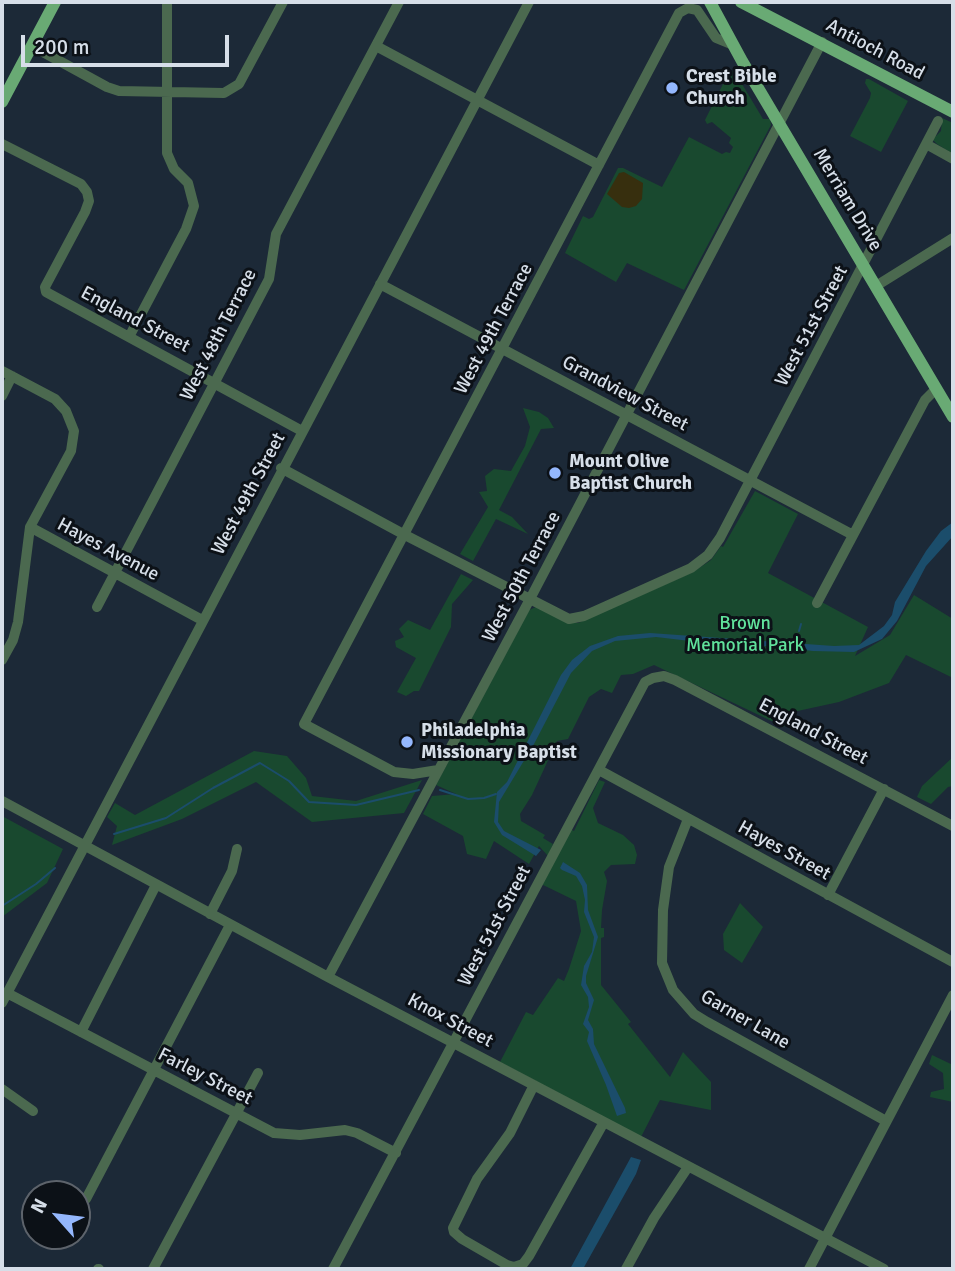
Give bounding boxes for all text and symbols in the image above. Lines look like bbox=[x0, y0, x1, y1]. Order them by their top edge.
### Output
street label: Antioch Road bbox=[822, 15, 928, 85]
scale bar bbox=[24, 21, 233, 65]
text: 200 m bbox=[34, 34, 89, 60]
place label: Crest Bible Church bbox=[686, 66, 777, 110]
marker: Crest Bible Church bbox=[664, 80, 680, 96]
street label: Merriam Drive bbox=[807, 145, 887, 255]
street label: West 49th Terrace bbox=[450, 260, 538, 398]
street label: West 51st Street bbox=[771, 262, 853, 390]
street label: West 48th Terrace bbox=[176, 265, 262, 405]
street label: England Street bbox=[76, 282, 194, 358]
street label: Grandview Street bbox=[558, 351, 692, 437]
street label: West 49th Street bbox=[207, 429, 291, 559]
place label: Mount Olive Baptist Church bbox=[569, 451, 692, 495]
marker: Mount Olive Baptist Church bbox=[547, 465, 563, 481]
street label: West 50th Terrace bbox=[478, 508, 566, 646]
street label: Hayes Avenue bbox=[53, 514, 163, 586]
park label: Brown Memorial Park bbox=[686, 613, 804, 657]
street label: England Street bbox=[754, 694, 872, 770]
place label: Philadelphia Missionary Baptist bbox=[421, 720, 577, 764]
marker: Philadelphia Missionary Baptist bbox=[399, 734, 415, 750]
street label: Hayes Street bbox=[734, 816, 834, 886]
street label: West 51st Street bbox=[454, 862, 536, 990]
street label: Garner Lane bbox=[696, 985, 794, 1055]
street label: Knox Street bbox=[403, 989, 497, 1053]
street label: Farley Street bbox=[154, 1043, 256, 1111]
north arrow bbox=[21, 1180, 91, 1250]
text: N bbox=[26, 1195, 53, 1218]

